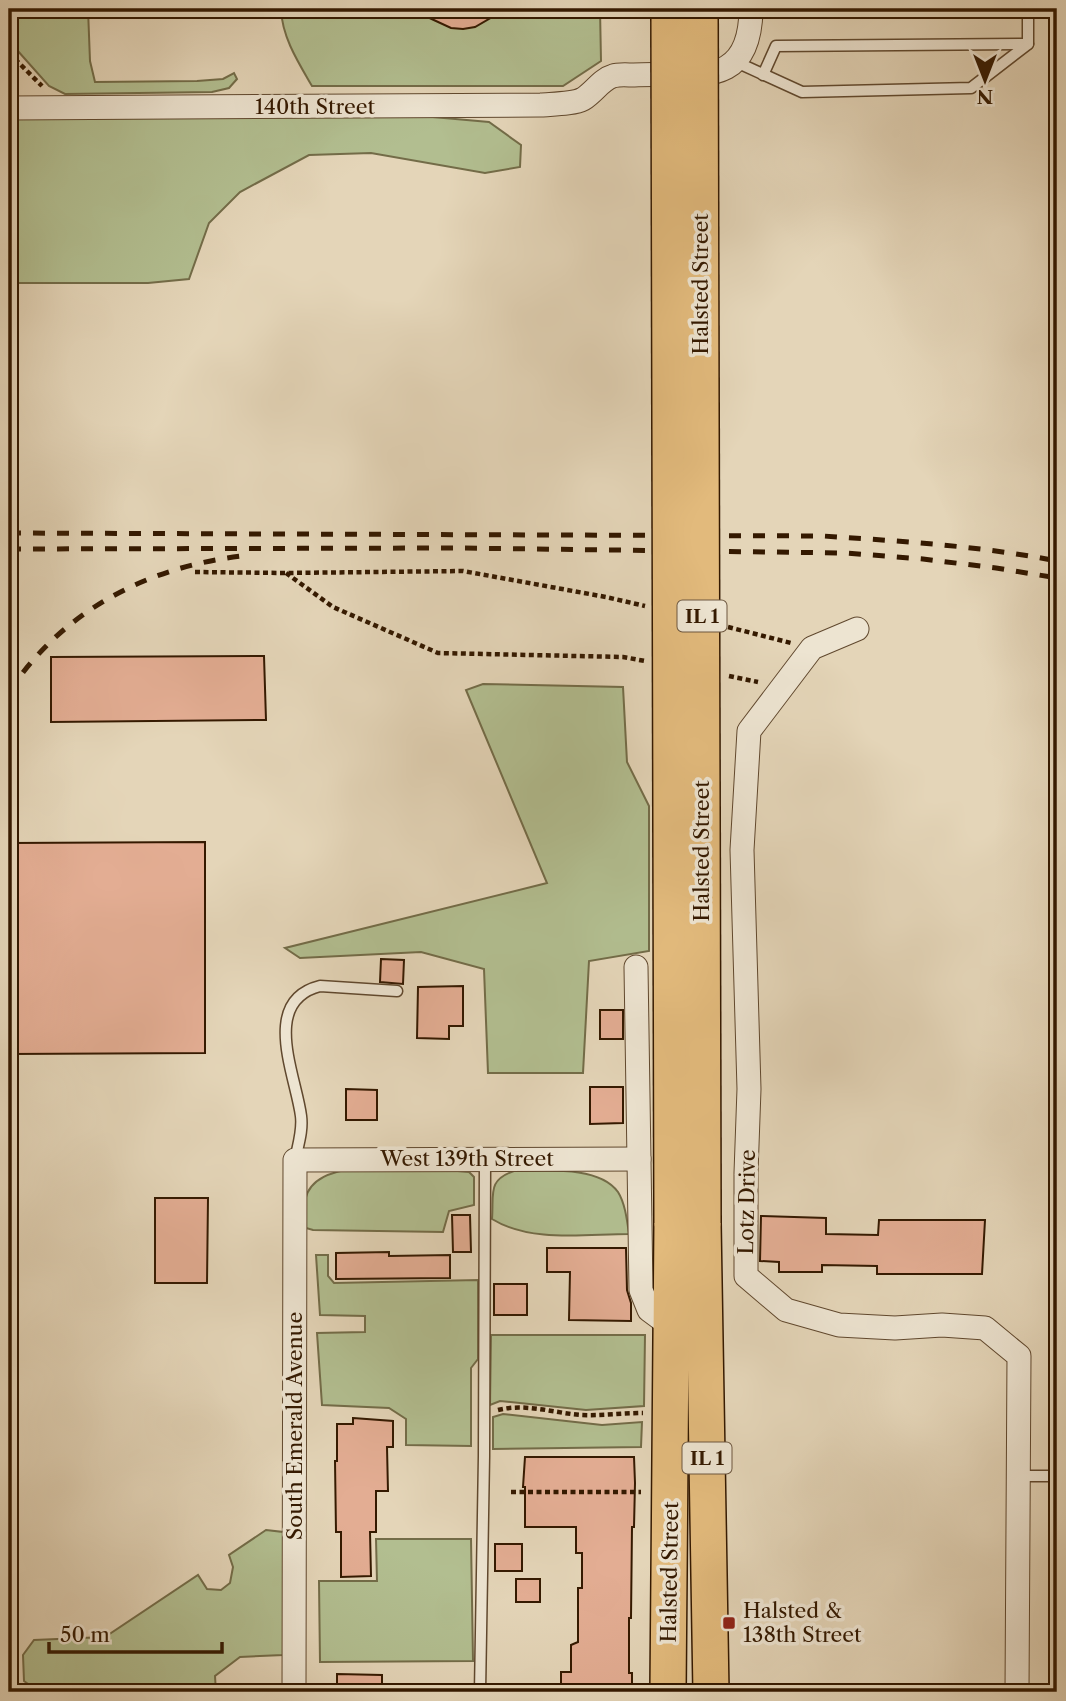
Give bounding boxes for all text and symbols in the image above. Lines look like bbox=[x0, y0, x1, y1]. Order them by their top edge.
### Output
north arrow bbox=[950, 46, 1020, 116]
text: N bbox=[977, 85, 993, 108]
street label: 140th Street bbox=[255, 94, 376, 119]
street label: Halsted Street bbox=[688, 213, 713, 355]
road number: IL 1 bbox=[678, 600, 726, 632]
street label: Halsted Street bbox=[689, 780, 714, 922]
street label: West 139th Street bbox=[379, 1146, 554, 1171]
street label: Lotz Drive bbox=[733, 1149, 760, 1255]
street label: South Emerald Avenue bbox=[282, 1312, 307, 1540]
road number: IL 1 bbox=[682, 1442, 732, 1474]
street label: Halsted Street bbox=[656, 1501, 683, 1643]
place label: Halsted & 138th Street bbox=[743, 1598, 862, 1647]
scale bar bbox=[49, 1610, 222, 1654]
marker: Halsted & 138th Street bbox=[721, 1615, 737, 1631]
text: 50 m bbox=[60, 1622, 110, 1647]

